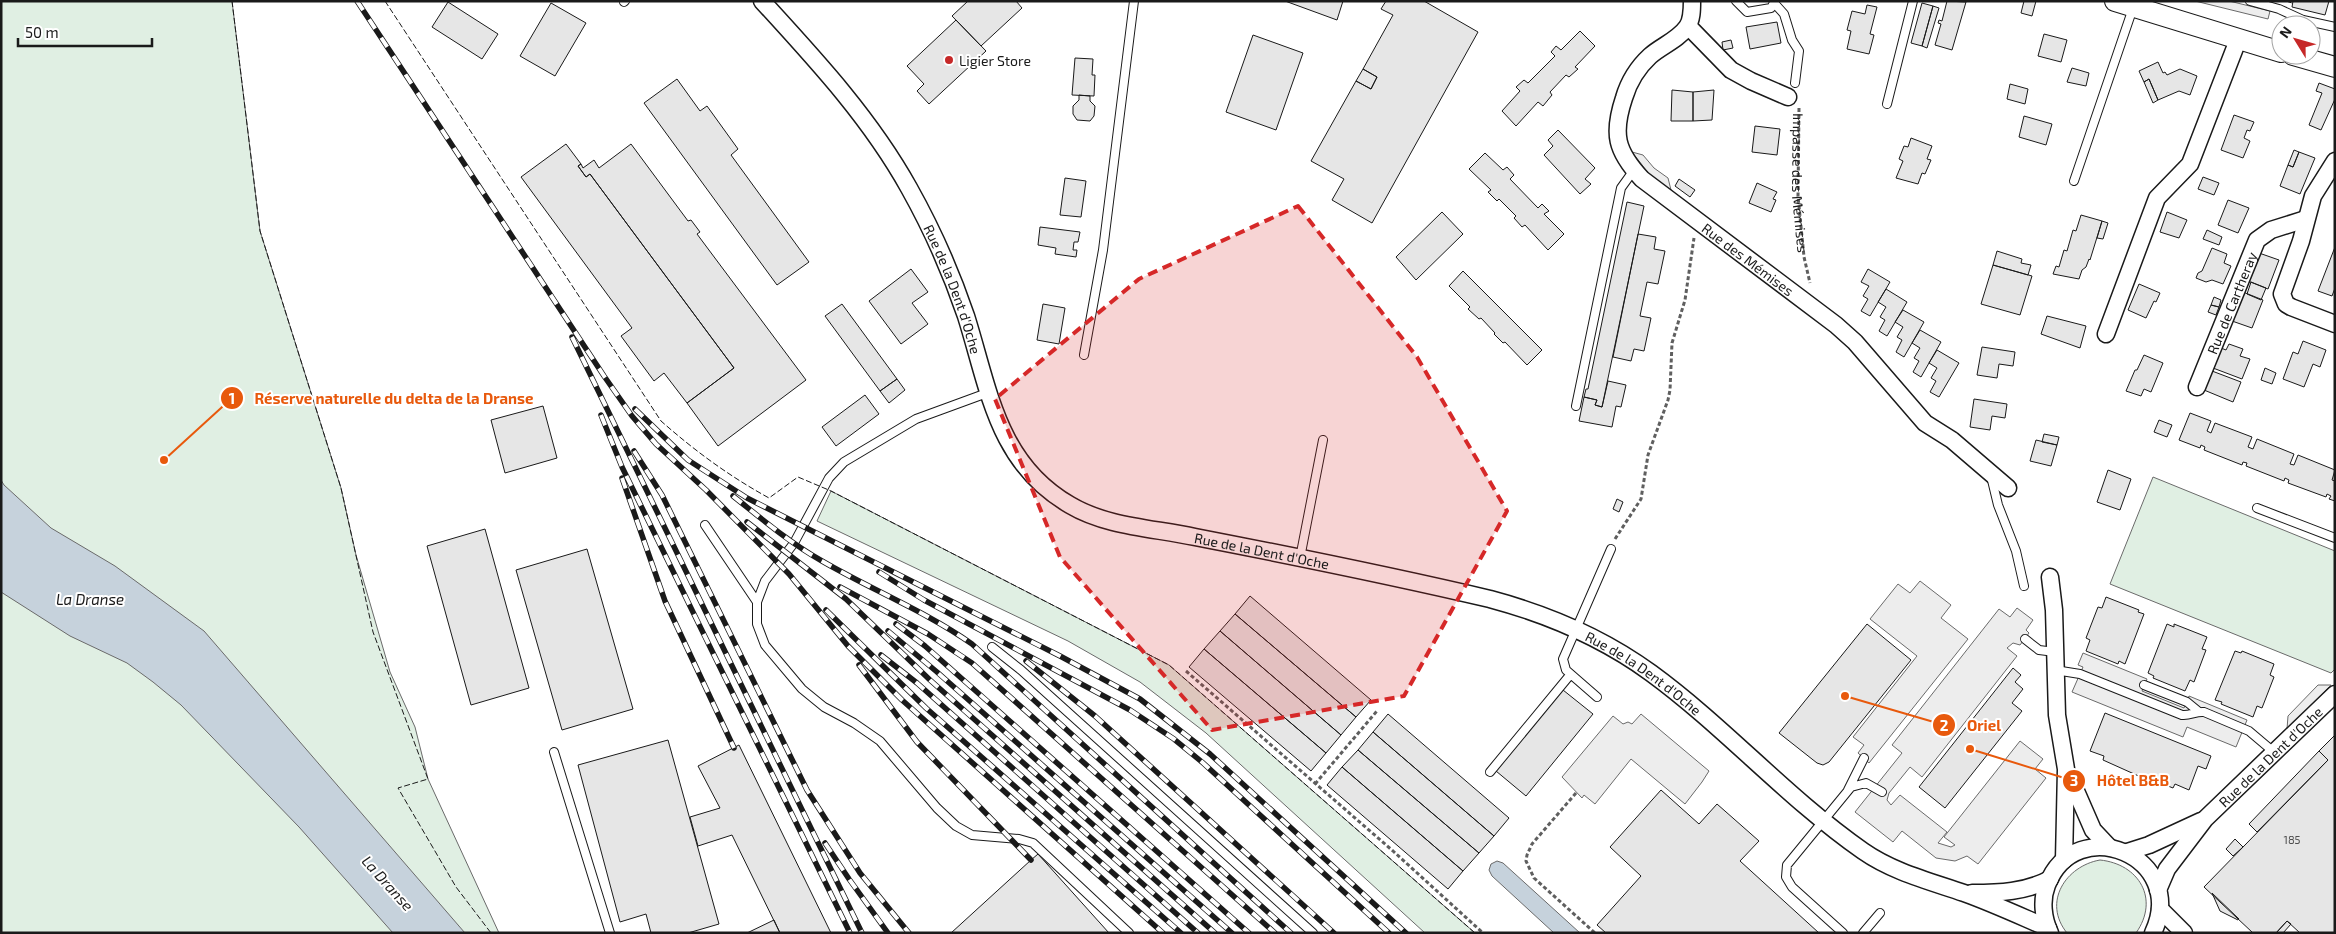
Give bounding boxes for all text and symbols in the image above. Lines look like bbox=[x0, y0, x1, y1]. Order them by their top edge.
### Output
scale bar bbox=[18, 15, 151, 47]
north arrow bbox=[2271, 15, 2321, 65]
text: 50 m bbox=[25, 23, 59, 41]
text: N bbox=[2275, 23, 2295, 41]
place label: Ligier Store bbox=[959, 52, 1031, 69]
marker: Ligier Store bbox=[943, 54, 955, 66]
street label: Impasse des Mémises bbox=[1789, 113, 1812, 253]
street label: Rue des Mémises bbox=[1699, 219, 1797, 299]
street label: Rue de la Dent d'Oche bbox=[921, 221, 985, 356]
street label: Rue de Cartheray bbox=[2203, 249, 2260, 356]
callout: Réserve naturelle du delta de la Dranse bbox=[220, 383, 544, 413]
text: 1 bbox=[229, 389, 235, 407]
text: Réserve naturelle du delta de la Dranse bbox=[255, 389, 534, 407]
street label: Rue de la Dent d'Oche bbox=[1193, 529, 1331, 572]
water label: La Dranse bbox=[56, 590, 124, 608]
street label: Rue de la Dent d'Oche bbox=[1583, 627, 1705, 718]
street label: Rue de la Dent d'Oche bbox=[2215, 703, 2325, 810]
callout: Oriel bbox=[1932, 710, 2011, 740]
text: 2 bbox=[1940, 716, 1949, 734]
text: Oriel bbox=[1967, 716, 2001, 734]
callout: Hôtel B&B bbox=[2061, 766, 2179, 796]
text: 3 bbox=[2070, 771, 2078, 789]
text: Hôtel B&B bbox=[2097, 771, 2169, 789]
house number: 185 bbox=[2284, 833, 2301, 846]
water label: La Dranse bbox=[358, 852, 418, 914]

